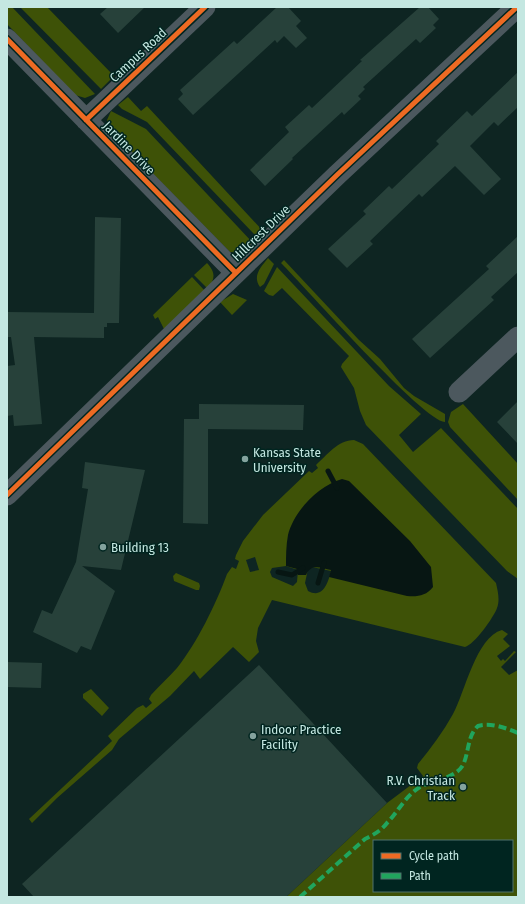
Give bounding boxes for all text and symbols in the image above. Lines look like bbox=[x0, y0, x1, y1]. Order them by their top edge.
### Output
street label: Campus Road bbox=[107, 25, 169, 85]
street label: Jardine Drive bbox=[100, 118, 158, 178]
street label: Hillcrest Drive bbox=[229, 202, 293, 264]
place label: Kansas State University bbox=[253, 445, 321, 475]
marker: Kansas State University bbox=[240, 454, 250, 464]
place label: Building 13 bbox=[111, 540, 169, 555]
marker: Building 13 bbox=[98, 542, 108, 552]
place label: Indoor Practice Facility bbox=[261, 722, 341, 752]
marker: Indoor Practice Facility bbox=[248, 731, 258, 741]
place label: R.V. Christian Track bbox=[387, 773, 456, 803]
marker: R.V. Christian Track bbox=[458, 782, 468, 792]
legend bbox=[373, 840, 513, 892]
text: Cycle path bbox=[409, 849, 459, 863]
text: Path bbox=[409, 869, 431, 883]

